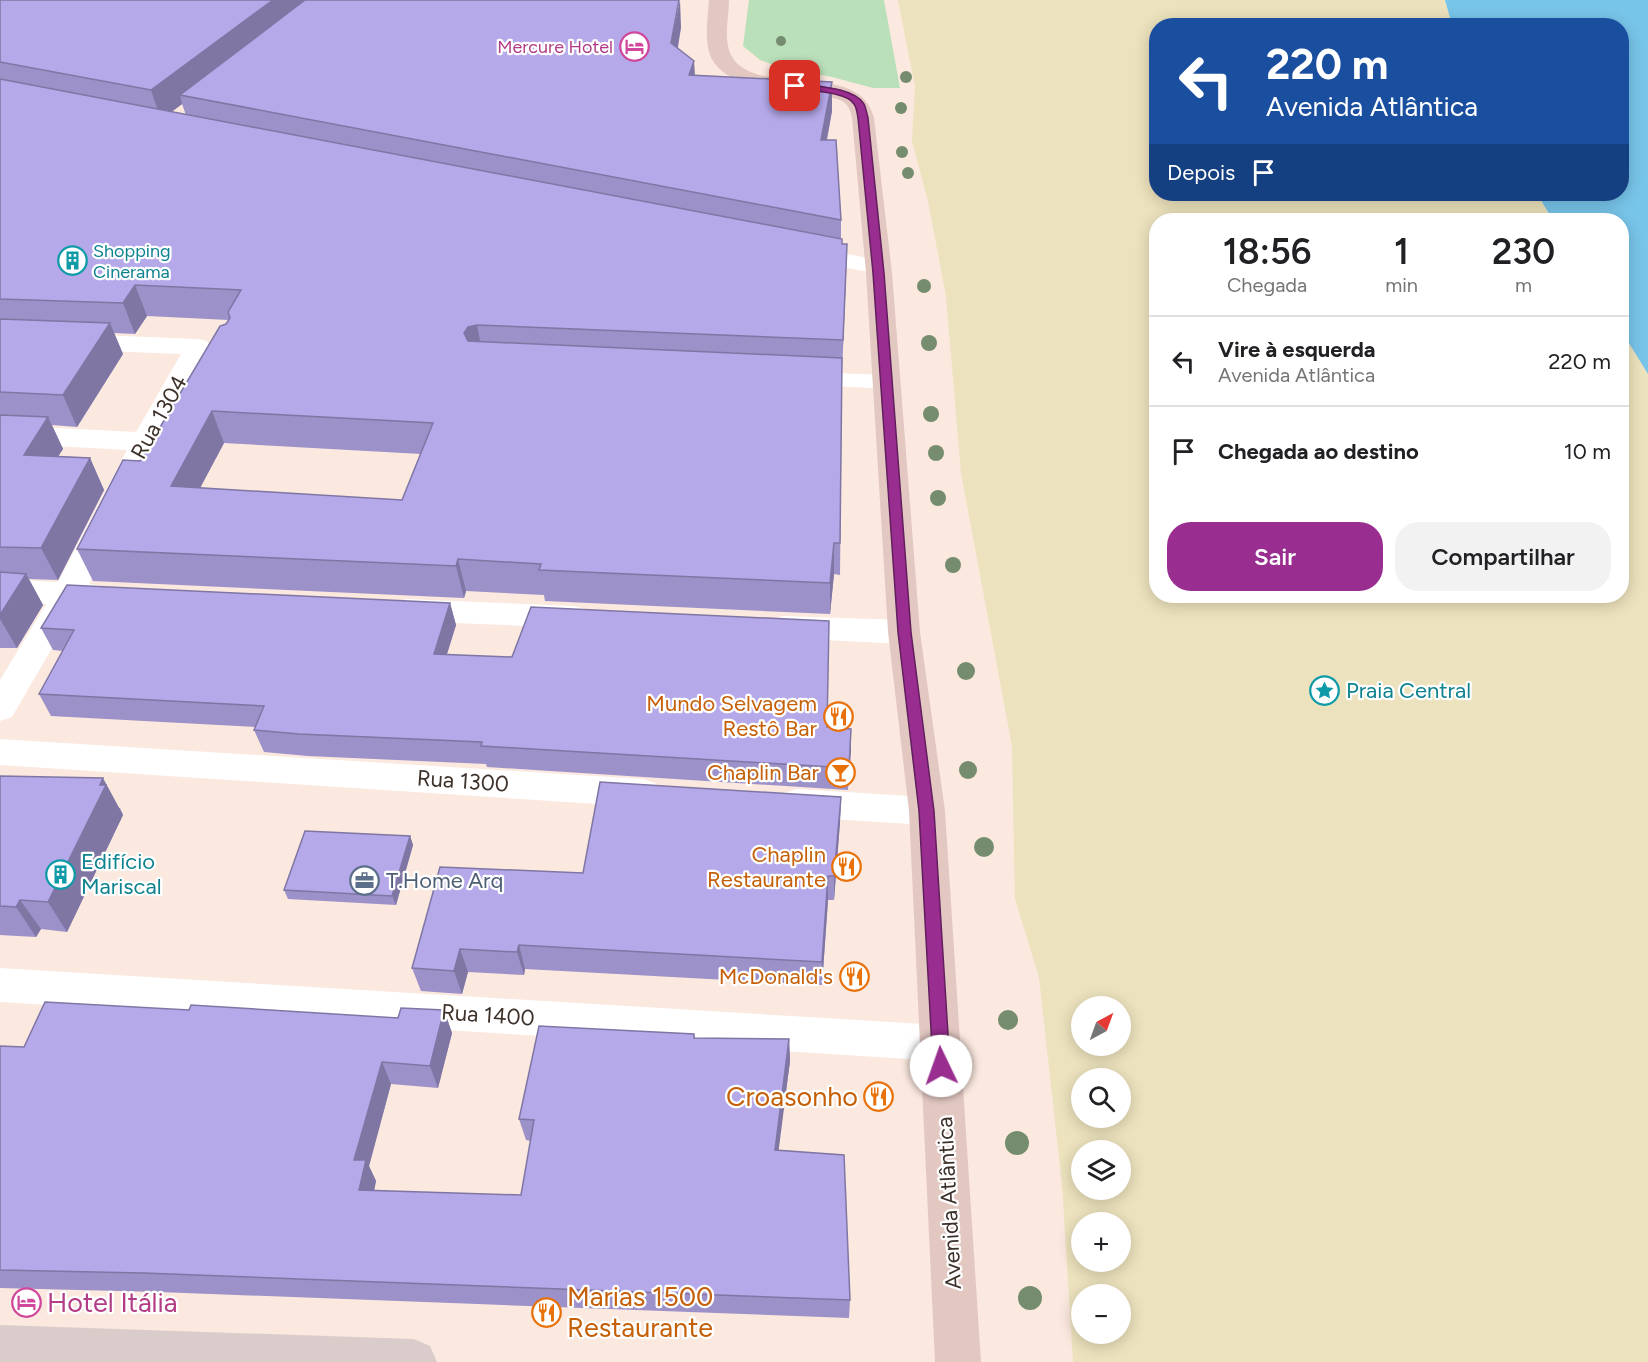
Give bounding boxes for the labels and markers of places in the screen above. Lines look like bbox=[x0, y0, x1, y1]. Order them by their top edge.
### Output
hotel icon: Mercure Hotel bbox=[618, 31, 650, 63]
place label: Mercure Hotel bbox=[497, 36, 613, 58]
pin bbox=[769, 60, 820, 111]
place label: Shopping Cinerama bbox=[93, 240, 171, 283]
building icon: Shopping Cinerama bbox=[56, 245, 88, 277]
place icon: Praia Central bbox=[1309, 674, 1341, 706]
place label: Praia Central bbox=[1346, 677, 1471, 704]
place label: Mundo Selvagem Restô Bar bbox=[646, 690, 818, 742]
restaurant icon: Mundo Selvagem Restô Bar bbox=[822, 700, 854, 732]
bar icon: Chaplin Bar bbox=[824, 756, 856, 788]
place label: Chaplin Bar bbox=[707, 759, 820, 786]
place label: Chaplin Restaurante bbox=[707, 841, 826, 893]
place label: Edifício Mariscal bbox=[81, 848, 162, 900]
restaurant icon: Chaplin Restaurante bbox=[831, 851, 863, 883]
building icon: Edifício Mariscal bbox=[44, 858, 76, 890]
office icon: T.Home Arq bbox=[349, 864, 381, 896]
place label: T.Home Arq bbox=[386, 867, 503, 894]
restaurant icon: McDonald's bbox=[838, 960, 870, 992]
place label: McDonald's bbox=[719, 963, 833, 990]
place label: Croasonho bbox=[726, 1080, 858, 1113]
restaurant icon: Croasonho bbox=[863, 1080, 895, 1112]
place label: Marias 1500 Restaurante bbox=[567, 1280, 713, 1344]
hotel icon: Hotel Itália bbox=[10, 1286, 42, 1318]
place label: Hotel Itália bbox=[47, 1286, 178, 1319]
restaurant icon: Marias 1500 Restaurante bbox=[530, 1296, 562, 1328]

